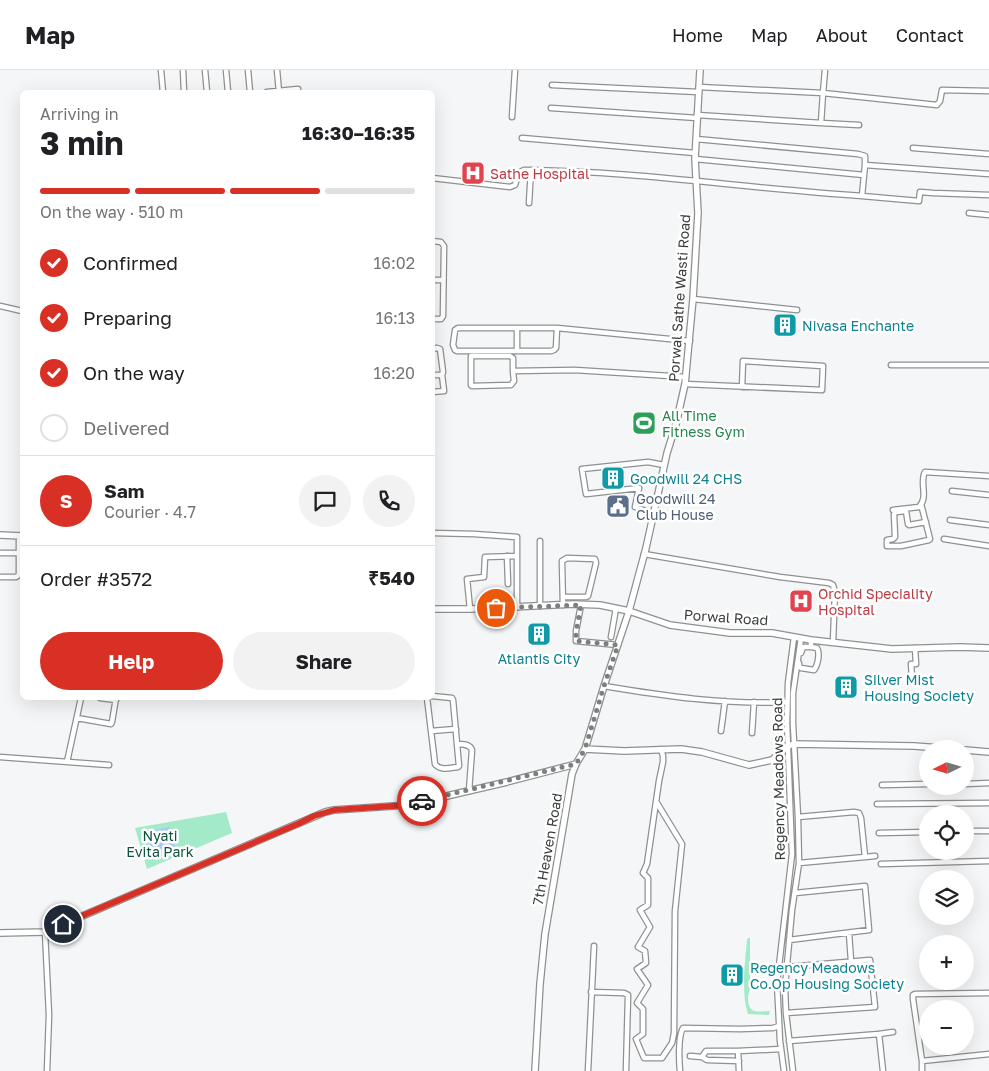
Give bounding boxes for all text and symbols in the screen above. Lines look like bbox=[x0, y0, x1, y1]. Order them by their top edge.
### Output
text: Map bbox=[25, 20, 75, 49]
text: Home bbox=[672, 24, 723, 46]
text: Map bbox=[751, 24, 788, 46]
text: About bbox=[816, 24, 868, 46]
text: Contact bbox=[896, 24, 964, 46]
text: Arriving in bbox=[40, 104, 119, 124]
text: 16:30–16:35 bbox=[302, 121, 415, 144]
text: 3 min bbox=[40, 124, 124, 162]
hospital icon: Sathe Hospital bbox=[460, 160, 486, 186]
place label: Sathe Hospital bbox=[490, 165, 589, 182]
text: On the way · 510 m bbox=[40, 202, 183, 222]
street label: Porwal Sathe Wasti Road bbox=[665, 214, 693, 382]
icon: check bbox=[40, 249, 68, 277]
text: Confirmed bbox=[83, 251, 178, 274]
text: 16:02 bbox=[374, 253, 415, 273]
icon: check bbox=[40, 304, 68, 332]
text: Preparing bbox=[83, 306, 172, 329]
text: 16:13 bbox=[376, 308, 415, 328]
building icon: Nivasa Enchante bbox=[772, 312, 798, 338]
place label: Nivasa Enchante bbox=[802, 317, 914, 334]
icon: check bbox=[40, 359, 68, 387]
text: On the way bbox=[83, 361, 185, 384]
text: 16:20 bbox=[374, 363, 415, 383]
place label: All Time Fitness Gym bbox=[662, 407, 745, 440]
sports icon: All Time Fitness Gym bbox=[631, 410, 657, 436]
text: Delivered bbox=[83, 416, 170, 439]
building icon: Goodwill 24 CHS bbox=[600, 465, 626, 491]
place label: Goodwill 24 CHS bbox=[630, 470, 742, 487]
button: chat bbox=[299, 475, 351, 527]
button: phone bbox=[363, 475, 415, 527]
text: Sam bbox=[104, 479, 144, 502]
text: S bbox=[60, 489, 72, 512]
place label: Goodwill 24 Club House bbox=[636, 490, 716, 523]
public building icon: Goodwill 24 Club House bbox=[605, 493, 631, 519]
text: Courier · 4.7 bbox=[104, 502, 196, 522]
text: ₹540 bbox=[368, 566, 415, 589]
text: Order #3572 bbox=[40, 567, 152, 590]
place label: Orchid Speciality Hospital bbox=[818, 585, 933, 618]
pin bbox=[475, 587, 517, 629]
hospital icon: Orchid Speciality Hospital bbox=[788, 588, 814, 614]
icon: bag bbox=[482, 594, 510, 622]
street label: Porwal Road bbox=[683, 606, 769, 628]
building icon: Atlantis City bbox=[526, 621, 552, 647]
button: Help bbox=[40, 632, 223, 690]
button: Share bbox=[233, 632, 415, 690]
place label: Atlantis City bbox=[498, 650, 580, 667]
place label: Silver Mist Housing Society bbox=[864, 671, 974, 704]
building icon: Silver Mist Housing Society bbox=[833, 674, 859, 700]
street label: Regency Meadows Road bbox=[768, 697, 788, 861]
north arrow bbox=[919, 740, 974, 795]
map controls bbox=[919, 740, 974, 1055]
courier bbox=[397, 776, 447, 826]
icon: car bbox=[408, 787, 436, 815]
street label: 7th Heaven Road bbox=[529, 792, 565, 906]
button: locate bbox=[919, 805, 974, 860]
park label: Nyati Evita Park bbox=[126, 827, 194, 860]
button: layers bbox=[919, 870, 974, 925]
pin bbox=[42, 903, 84, 945]
icon: home bbox=[49, 910, 77, 938]
button: + bbox=[919, 935, 974, 990]
place label: Regency Meadows Co.Op Housing Society bbox=[750, 959, 904, 992]
building icon: Regency Meadows Co.Op Housing Society bbox=[719, 962, 745, 988]
button: − bbox=[919, 1000, 974, 1055]

